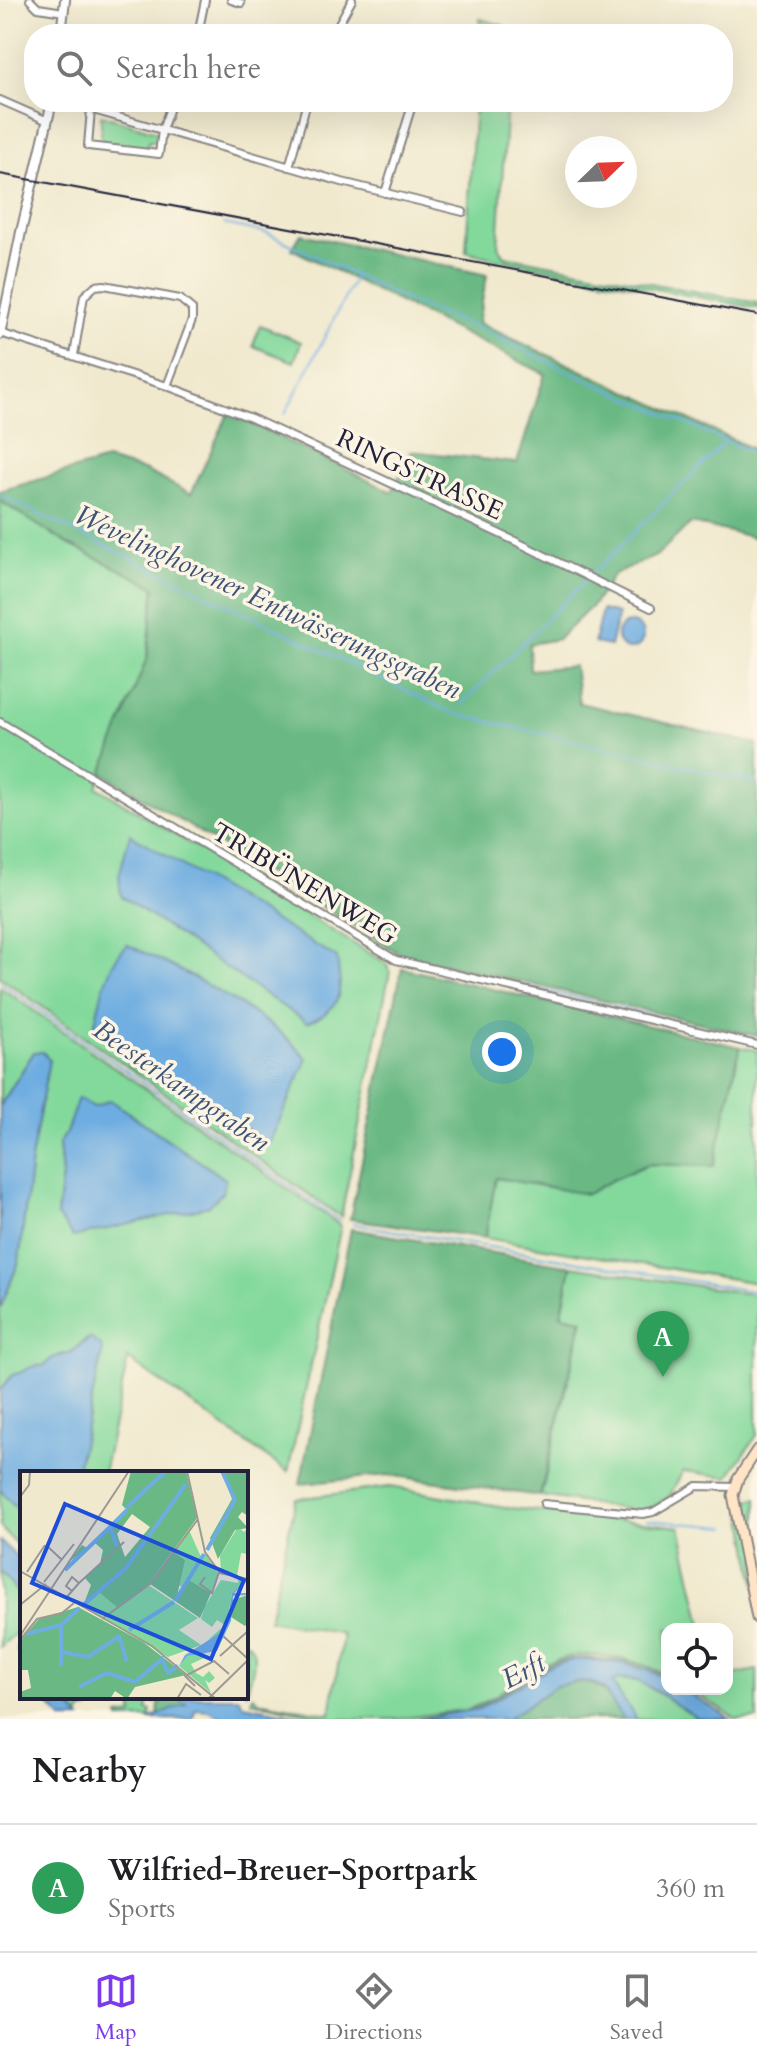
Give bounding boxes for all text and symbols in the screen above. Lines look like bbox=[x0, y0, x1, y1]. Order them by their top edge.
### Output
search box bbox=[24, 24, 733, 112]
icon: search bbox=[52, 46, 96, 90]
text: Search here bbox=[116, 48, 261, 89]
north arrow bbox=[565, 136, 637, 208]
street label: RINGSTRASSE bbox=[331, 420, 509, 528]
water label: Wevelinghovener Entwässerungsgraben bbox=[68, 496, 467, 708]
street label: TRIBÜNENWEG bbox=[205, 814, 404, 953]
water label: Beesterkampgraben bbox=[86, 1011, 278, 1161]
your location bbox=[482, 1032, 522, 1072]
pin: A bbox=[637, 1311, 689, 1377]
inset map bbox=[20, 1471, 248, 1699]
map controls bbox=[661, 1623, 733, 1695]
button: locate bbox=[661, 1623, 733, 1695]
water label: Erft bbox=[495, 1643, 553, 1698]
text: Nearby bbox=[32, 1748, 147, 1794]
text: Wilfried-Breuer-Sportpark bbox=[108, 1850, 477, 1891]
text: A bbox=[48, 1871, 68, 1906]
text: 360 m bbox=[656, 1871, 725, 1906]
text: Sports bbox=[108, 1891, 175, 1926]
tab: Map bbox=[94, 1969, 138, 2047]
tab: Directions bbox=[325, 1969, 422, 2047]
tab: Saved bbox=[610, 1969, 663, 2047]

